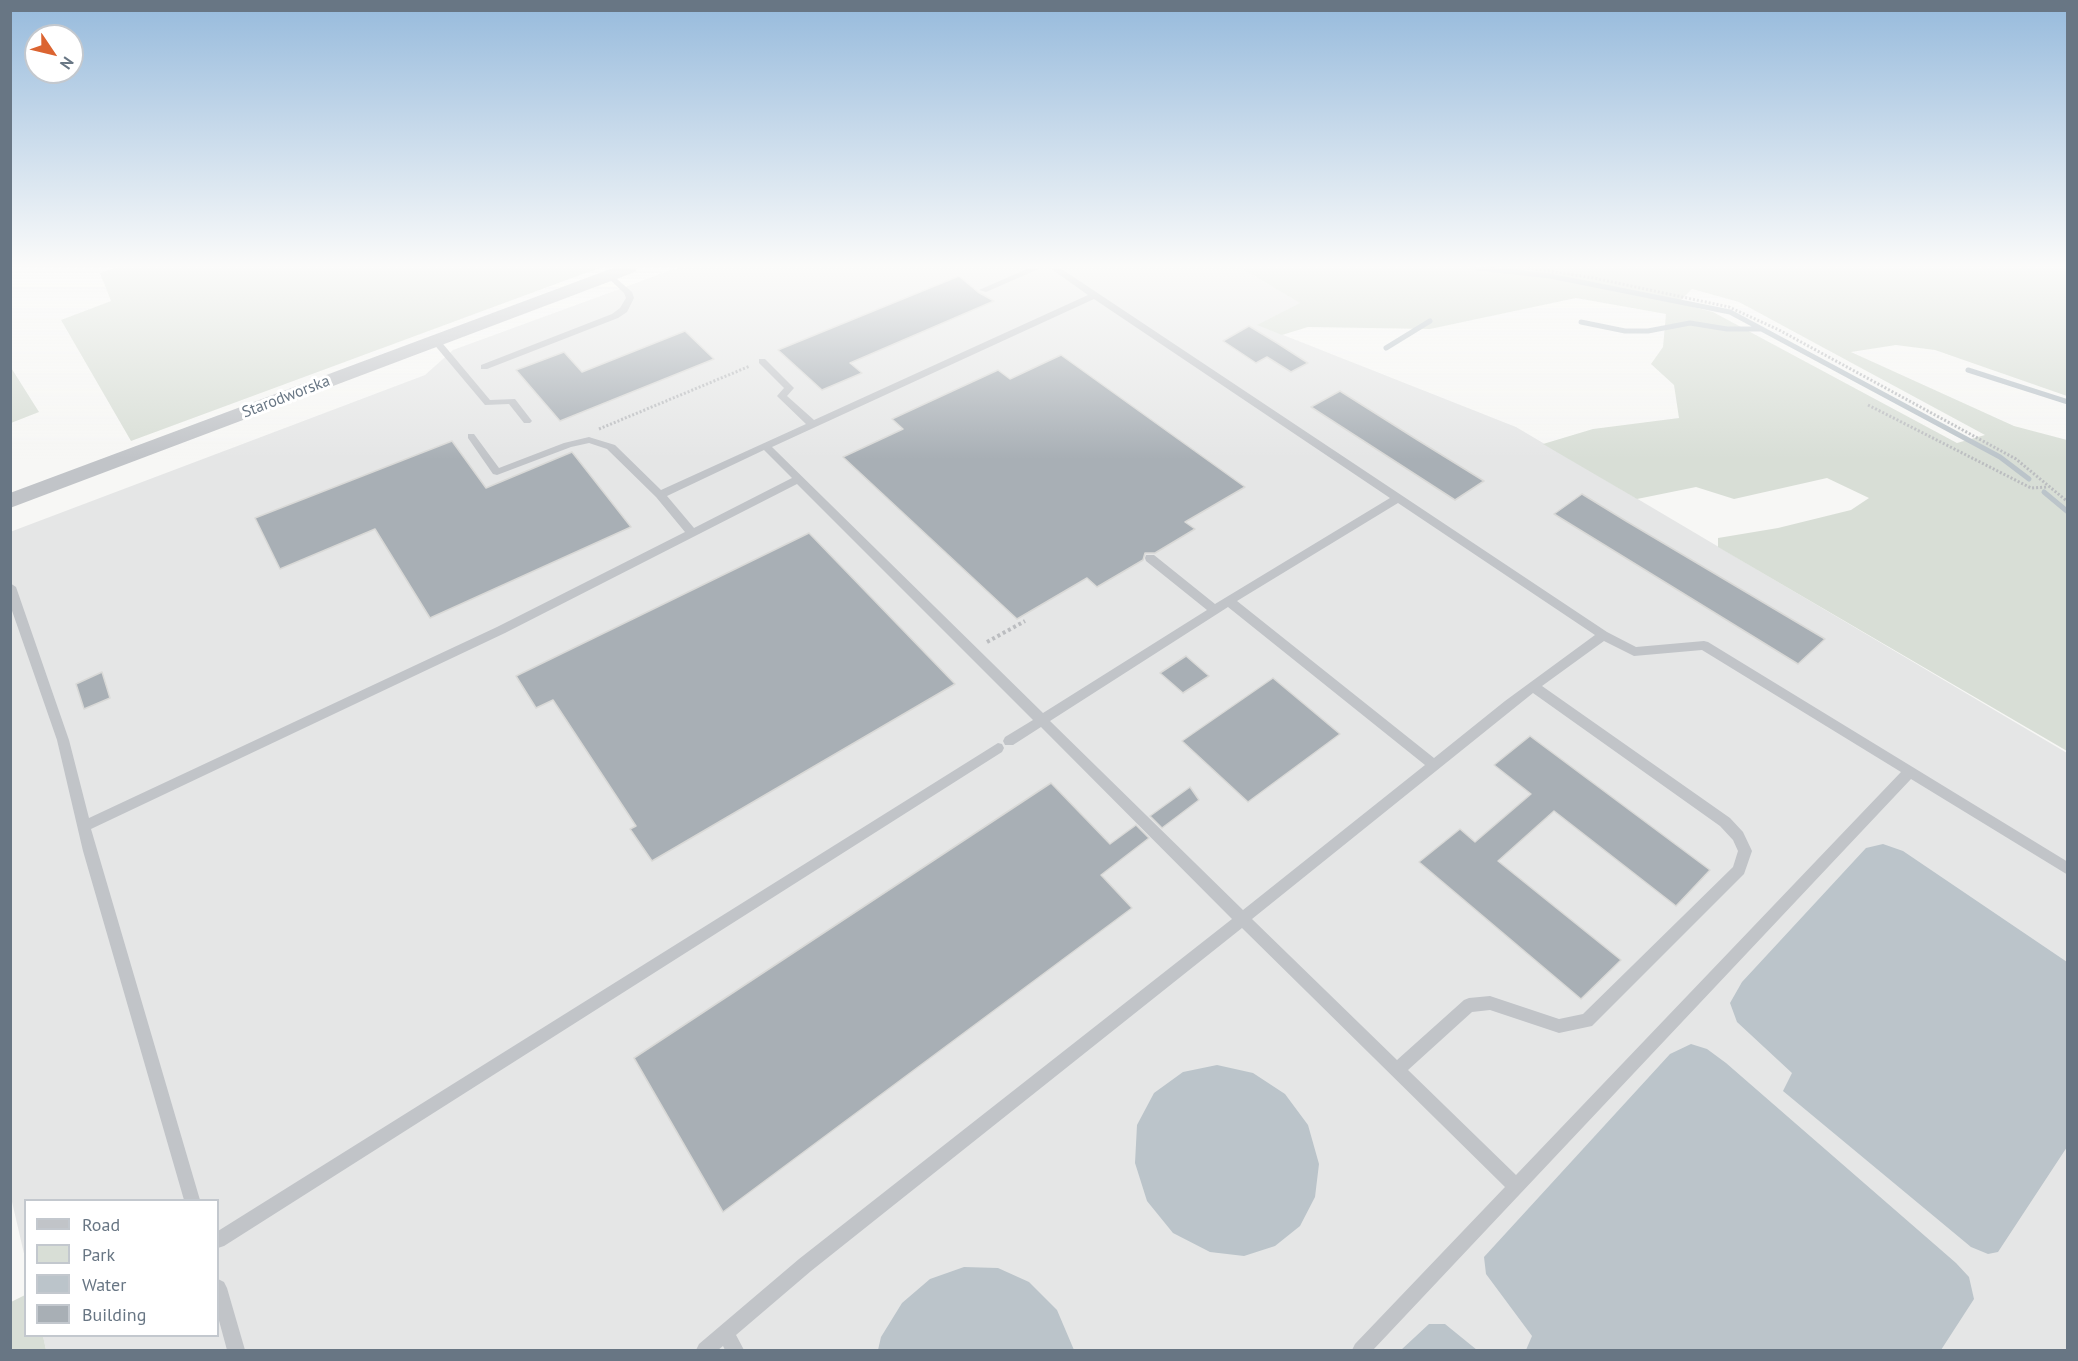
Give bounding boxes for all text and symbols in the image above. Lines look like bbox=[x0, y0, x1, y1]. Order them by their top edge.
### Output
north arrow bbox=[24, 24, 84, 84]
text: N bbox=[56, 53, 78, 73]
street label: Starodworska bbox=[239, 371, 333, 423]
legend bbox=[24, 1199, 219, 1337]
text: Road bbox=[82, 1213, 120, 1236]
text: Park bbox=[82, 1243, 115, 1266]
text: Water bbox=[82, 1273, 126, 1296]
text: Building bbox=[82, 1303, 146, 1326]

